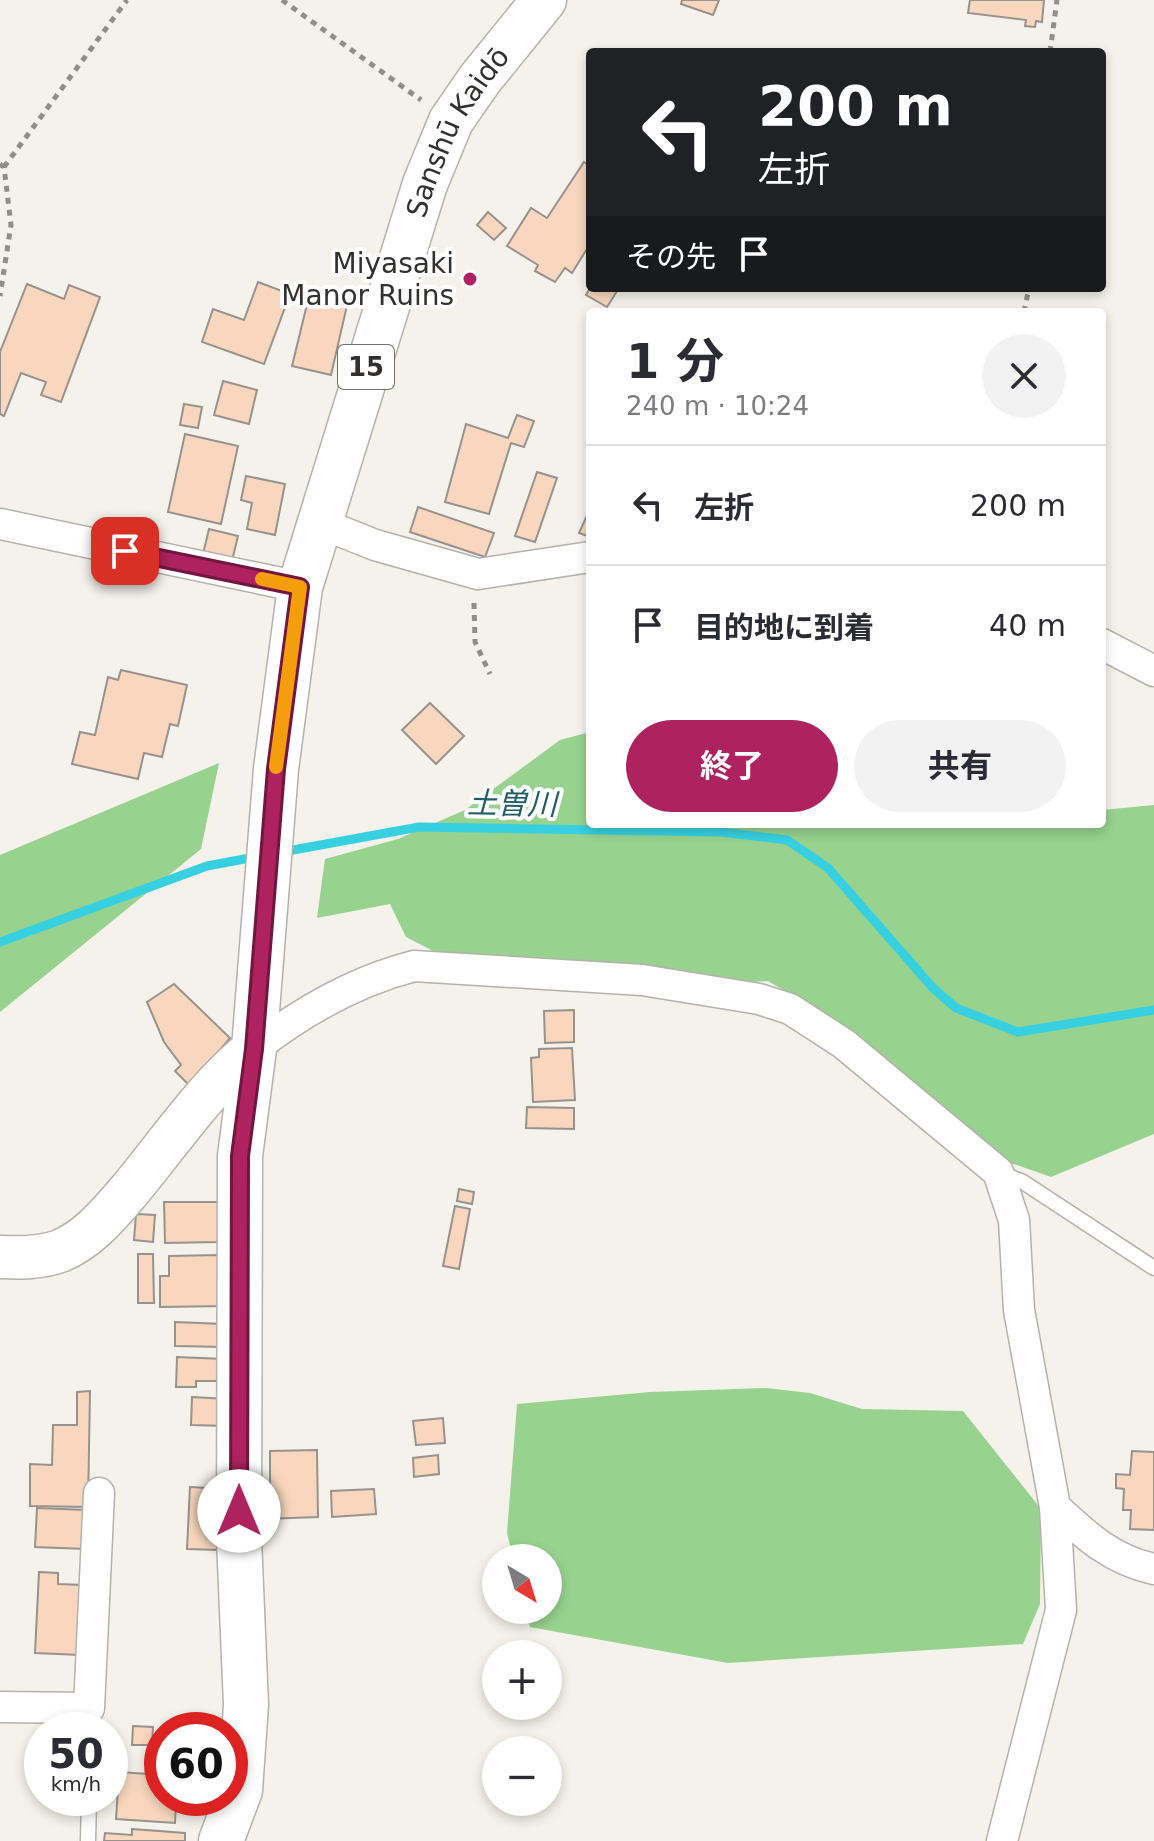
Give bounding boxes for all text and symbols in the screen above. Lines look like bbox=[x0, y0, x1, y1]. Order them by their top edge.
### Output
street label: Sanshū Kaidō bbox=[400, 41, 516, 221]
text: 200 m bbox=[758, 73, 953, 138]
icon: left bbox=[626, 80, 730, 184]
text: 左折 bbox=[758, 149, 830, 190]
icon: arrive bbox=[732, 232, 776, 276]
text: その先 bbox=[626, 239, 716, 274]
place label: Miyasaki Manor Ruins bbox=[281, 247, 454, 312]
marker: Miyasaki Manor Ruins bbox=[461, 270, 479, 288]
text: 1 分 bbox=[626, 333, 724, 389]
button: close bbox=[982, 334, 1066, 418]
road number: 15 bbox=[338, 345, 394, 389]
text: 240 m · 10:24 bbox=[626, 391, 809, 421]
icon: left bbox=[626, 483, 670, 527]
text: 200 m bbox=[970, 488, 1066, 523]
text: 左折 bbox=[694, 490, 754, 525]
pin bbox=[91, 517, 159, 585]
icon: arrive bbox=[103, 529, 147, 573]
icon: arrive bbox=[626, 603, 670, 647]
text: 40 m bbox=[989, 608, 1066, 643]
text: 目的地に到着 bbox=[694, 610, 874, 645]
button: 終了 bbox=[626, 720, 838, 812]
button: 共有 bbox=[854, 720, 1066, 812]
water label: 土曽川 bbox=[467, 785, 560, 822]
position arrow bbox=[197, 1469, 281, 1553]
north arrow bbox=[482, 1544, 562, 1624]
map controls bbox=[482, 1544, 562, 1816]
button: + bbox=[482, 1640, 562, 1720]
speed limit sign: 60 bbox=[144, 1712, 248, 1816]
text: 50 bbox=[48, 1731, 104, 1777]
button: − bbox=[482, 1736, 562, 1816]
text: km/h bbox=[51, 1772, 101, 1796]

